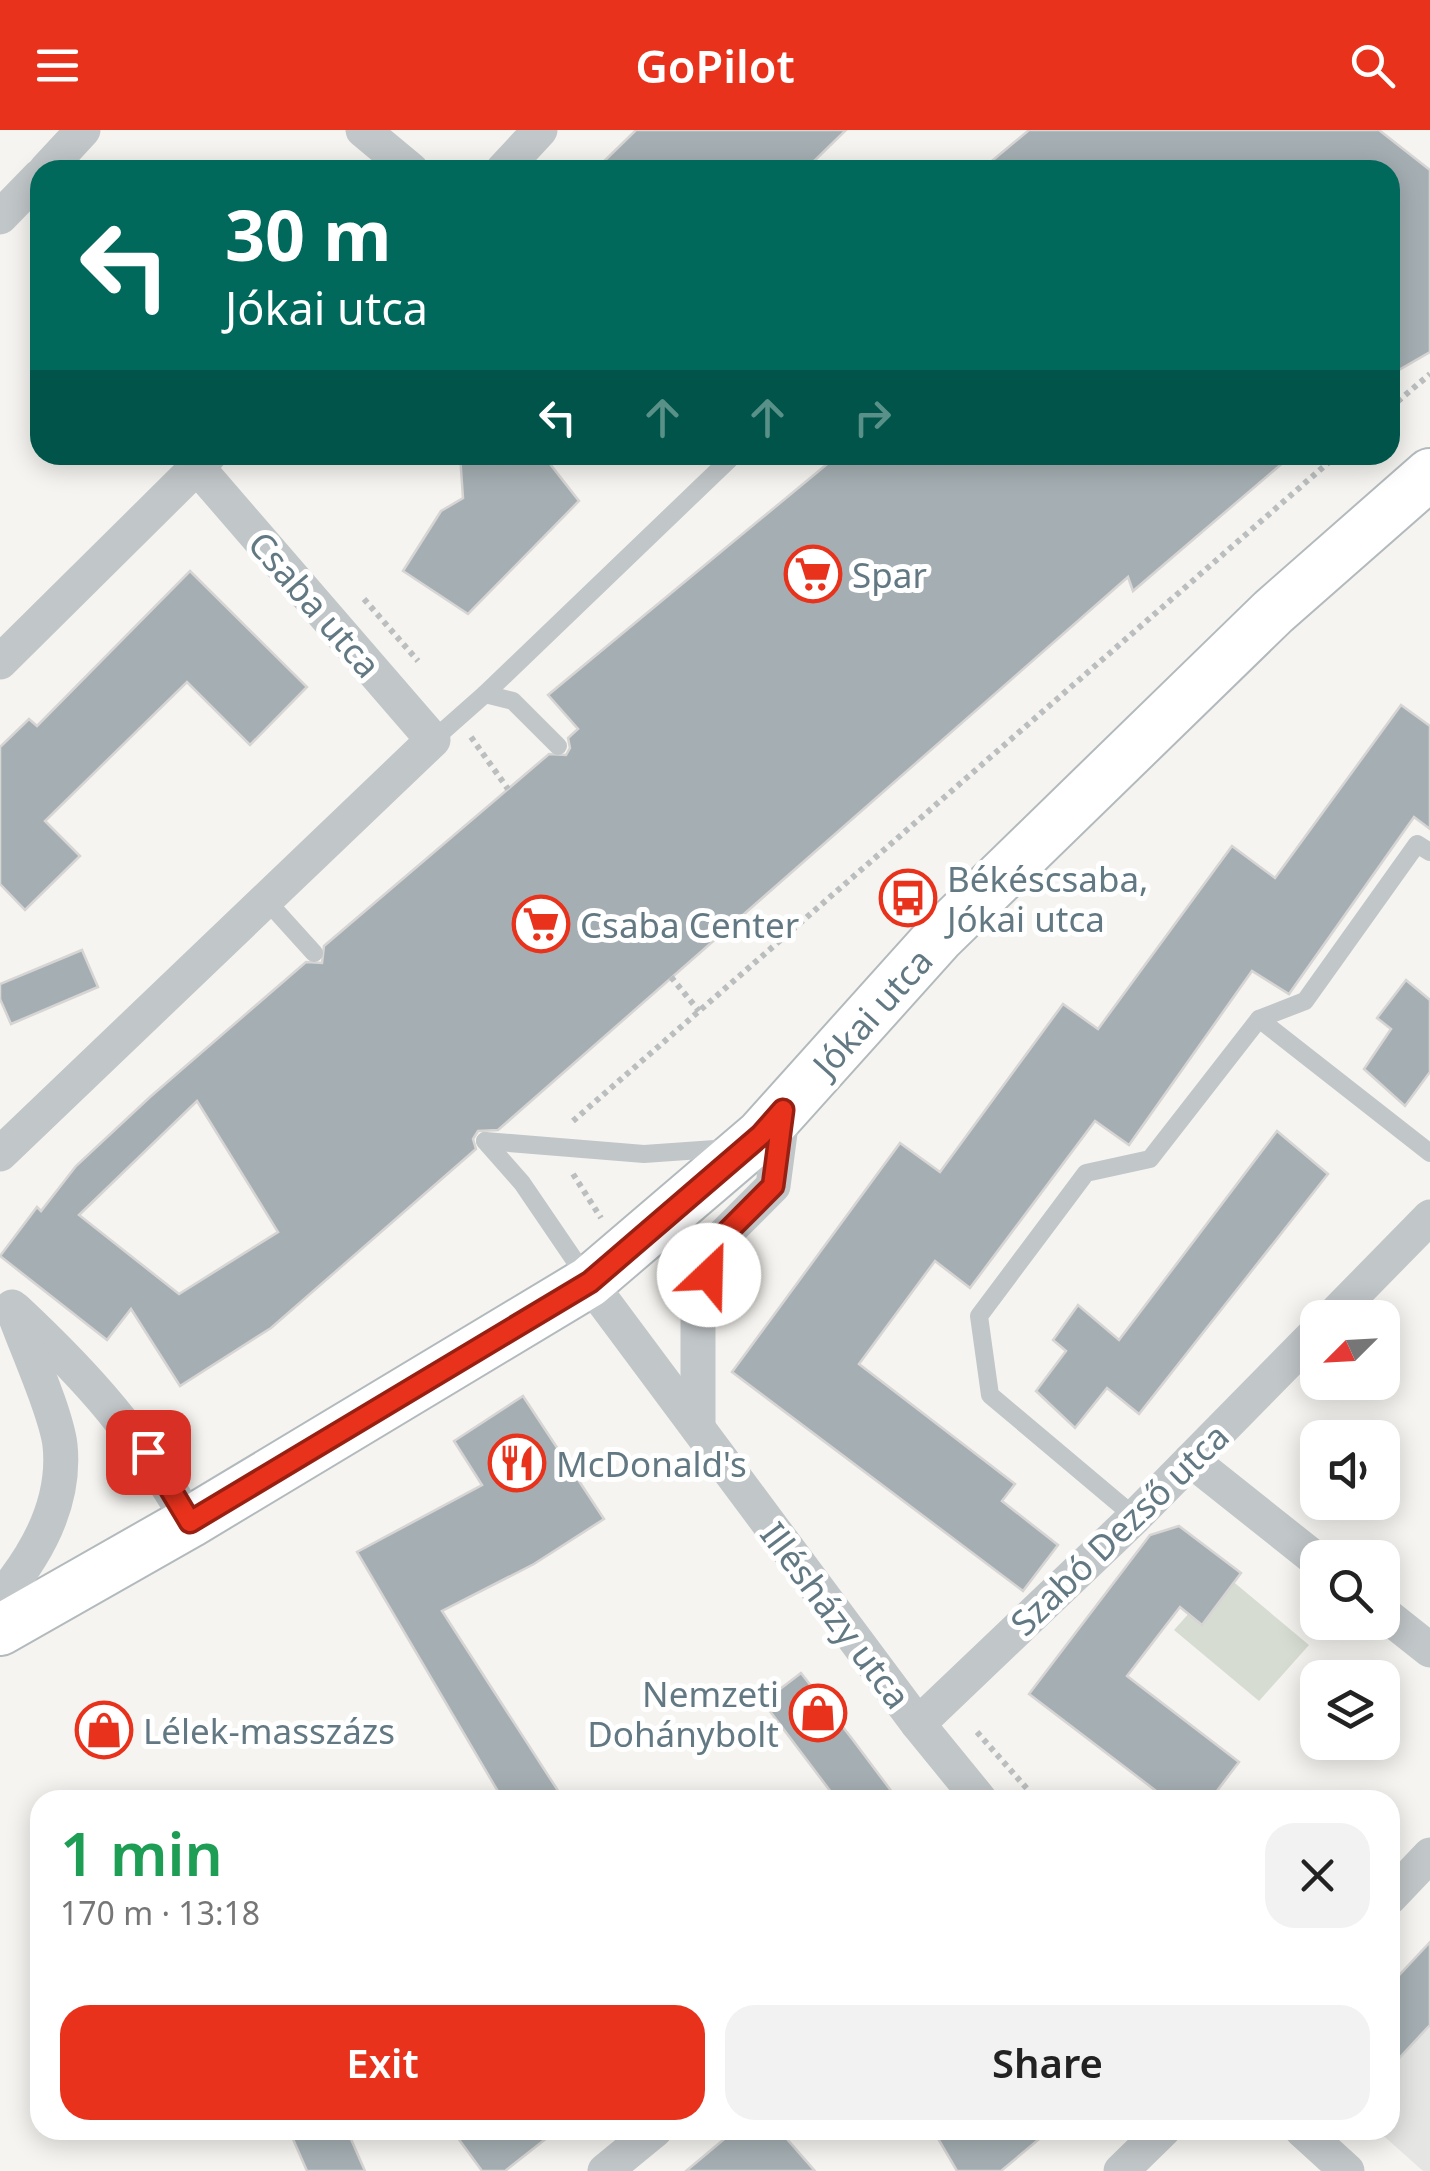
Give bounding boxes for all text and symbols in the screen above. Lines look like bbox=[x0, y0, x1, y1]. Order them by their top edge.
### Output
text: GoPilot bbox=[635, 35, 795, 96]
icon: menu bbox=[30, 38, 85, 93]
icon: search bbox=[1345, 38, 1400, 93]
text: 30 m bbox=[225, 186, 392, 282]
icon: left bbox=[60, 200, 190, 330]
text: Jókai utca bbox=[225, 277, 428, 338]
icon: left bbox=[530, 390, 585, 445]
icon: ahead bbox=[635, 390, 690, 445]
icon: ahead bbox=[740, 390, 795, 445]
icon: right bbox=[845, 390, 900, 445]
street label: Csaba utca bbox=[238, 521, 392, 687]
supermarket icon: Spar bbox=[783, 544, 843, 604]
place label: Spar bbox=[852, 551, 927, 598]
place label: Békéscsaba, Jókai utca bbox=[944, 855, 1148, 942]
bus stop icon: Békéscsaba, Jókai utca bbox=[878, 868, 938, 928]
supermarket icon: Csaba Center bbox=[511, 894, 571, 954]
place label: Csaba Center bbox=[580, 901, 799, 948]
street label: Jókai utca bbox=[800, 938, 942, 1089]
position arrow bbox=[657, 1223, 761, 1327]
north arrow bbox=[1300, 1300, 1400, 1400]
map controls bbox=[1300, 1300, 1400, 1760]
pin bbox=[106, 1410, 191, 1495]
street label: Szabó Dezső utca bbox=[1000, 1413, 1238, 1645]
button: sound bbox=[1300, 1420, 1400, 1520]
icon: arrive bbox=[121, 1425, 176, 1480]
restaurant icon: McDonald's bbox=[487, 1433, 547, 1493]
place label: McDonald's bbox=[556, 1440, 747, 1487]
street label: Illésházy utca bbox=[750, 1512, 922, 1718]
button: search bbox=[1300, 1540, 1400, 1640]
button: layers bbox=[1300, 1660, 1400, 1760]
place label: Nemzeti Dohánybolt bbox=[587, 1670, 779, 1757]
shop icon: Nemzeti Dohánybolt bbox=[788, 1683, 848, 1743]
shop icon: Lélek-masszázs bbox=[74, 1700, 134, 1760]
place label: Lélek-masszázs bbox=[143, 1707, 395, 1754]
text: 1 min bbox=[60, 1812, 223, 1894]
button: close bbox=[1265, 1823, 1370, 1928]
text: 170 m · 13:18 bbox=[60, 1891, 260, 1934]
button: Exit bbox=[60, 2005, 705, 2120]
button: Share bbox=[725, 2005, 1370, 2120]

